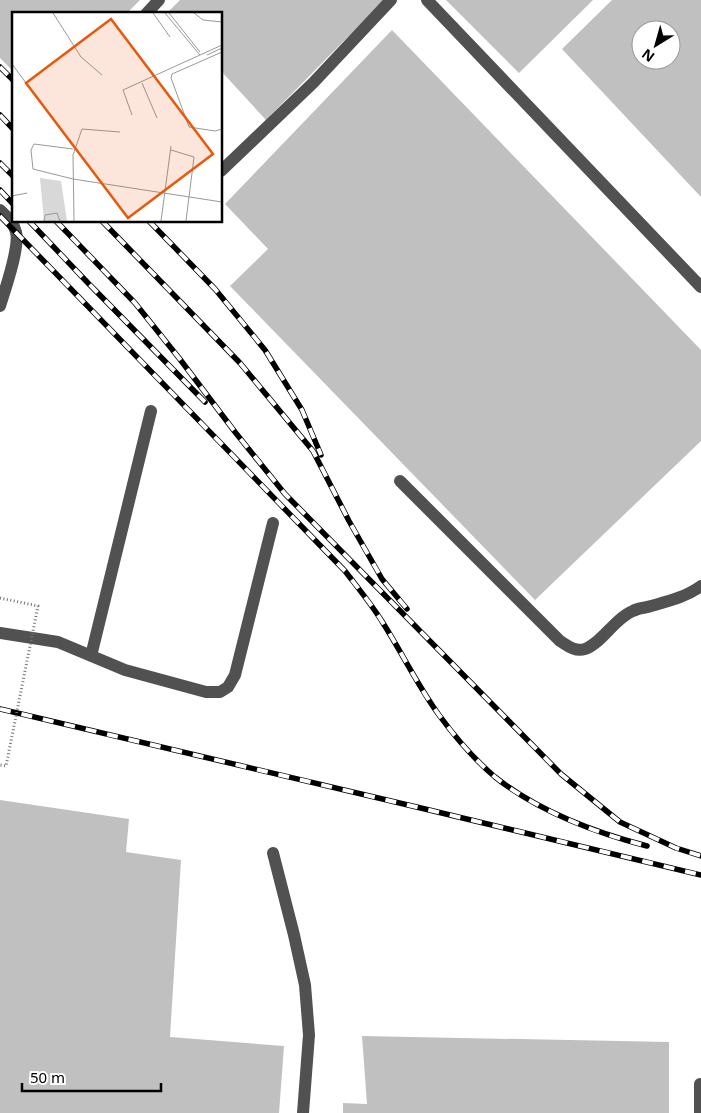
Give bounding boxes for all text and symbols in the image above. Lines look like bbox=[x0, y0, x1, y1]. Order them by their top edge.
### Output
inset map bbox=[12, 12, 222, 222]
north arrow bbox=[631, 20, 681, 70]
text: N bbox=[638, 45, 658, 67]
scale bar bbox=[22, 1060, 161, 1092]
text: 50 m bbox=[30, 1067, 65, 1087]

